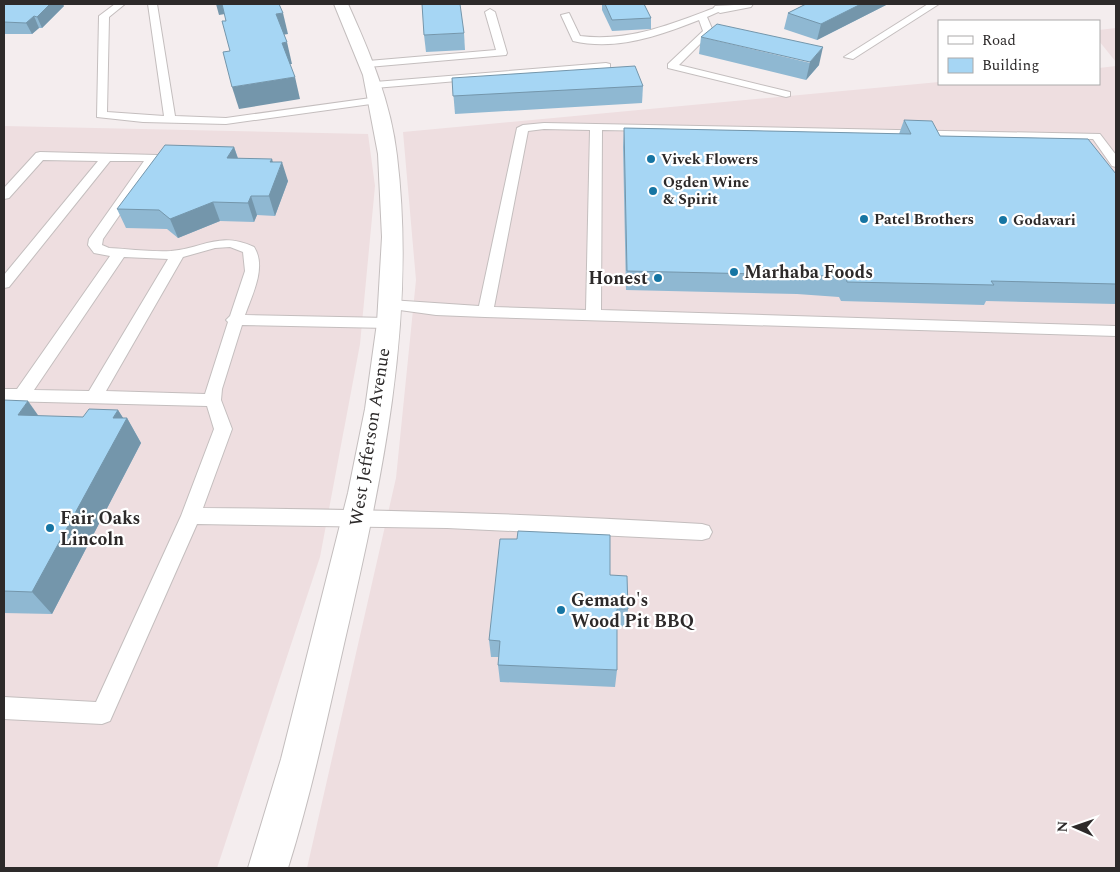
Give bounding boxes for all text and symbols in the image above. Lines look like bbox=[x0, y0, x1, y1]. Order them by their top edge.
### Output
legend bbox=[938, 20, 1100, 85]
text: Road bbox=[982, 29, 1016, 52]
text: Building bbox=[982, 54, 1039, 77]
place label: Vivek Flowers bbox=[661, 148, 758, 171]
marker: Vivek Flowers bbox=[645, 153, 657, 165]
place label: Ogden Wine & Spirit bbox=[663, 171, 749, 211]
marker: Ogden Wine & Spirit bbox=[647, 185, 659, 197]
place label: Patel Brothers bbox=[874, 208, 974, 231]
place label: Godavari bbox=[1013, 209, 1076, 232]
marker: Patel Brothers bbox=[858, 213, 870, 225]
marker: Godavari bbox=[997, 214, 1009, 226]
place label: Marhaba Foods bbox=[744, 259, 873, 286]
place label: Honest bbox=[588, 265, 648, 292]
marker: Marhaba Foods bbox=[728, 266, 740, 278]
marker: Honest bbox=[652, 272, 664, 284]
street label: West Jefferson Avenue bbox=[343, 346, 397, 528]
place label: Fair Oaks Lincoln bbox=[60, 505, 140, 553]
marker: Fair Oaks Lincoln bbox=[44, 522, 56, 534]
place label: Gemato's Wood Pit BBQ bbox=[571, 587, 695, 635]
marker: Gemato's Wood Pit BBQ bbox=[555, 604, 567, 616]
north arrow bbox=[1050, 802, 1100, 852]
text: N bbox=[1052, 820, 1073, 833]

